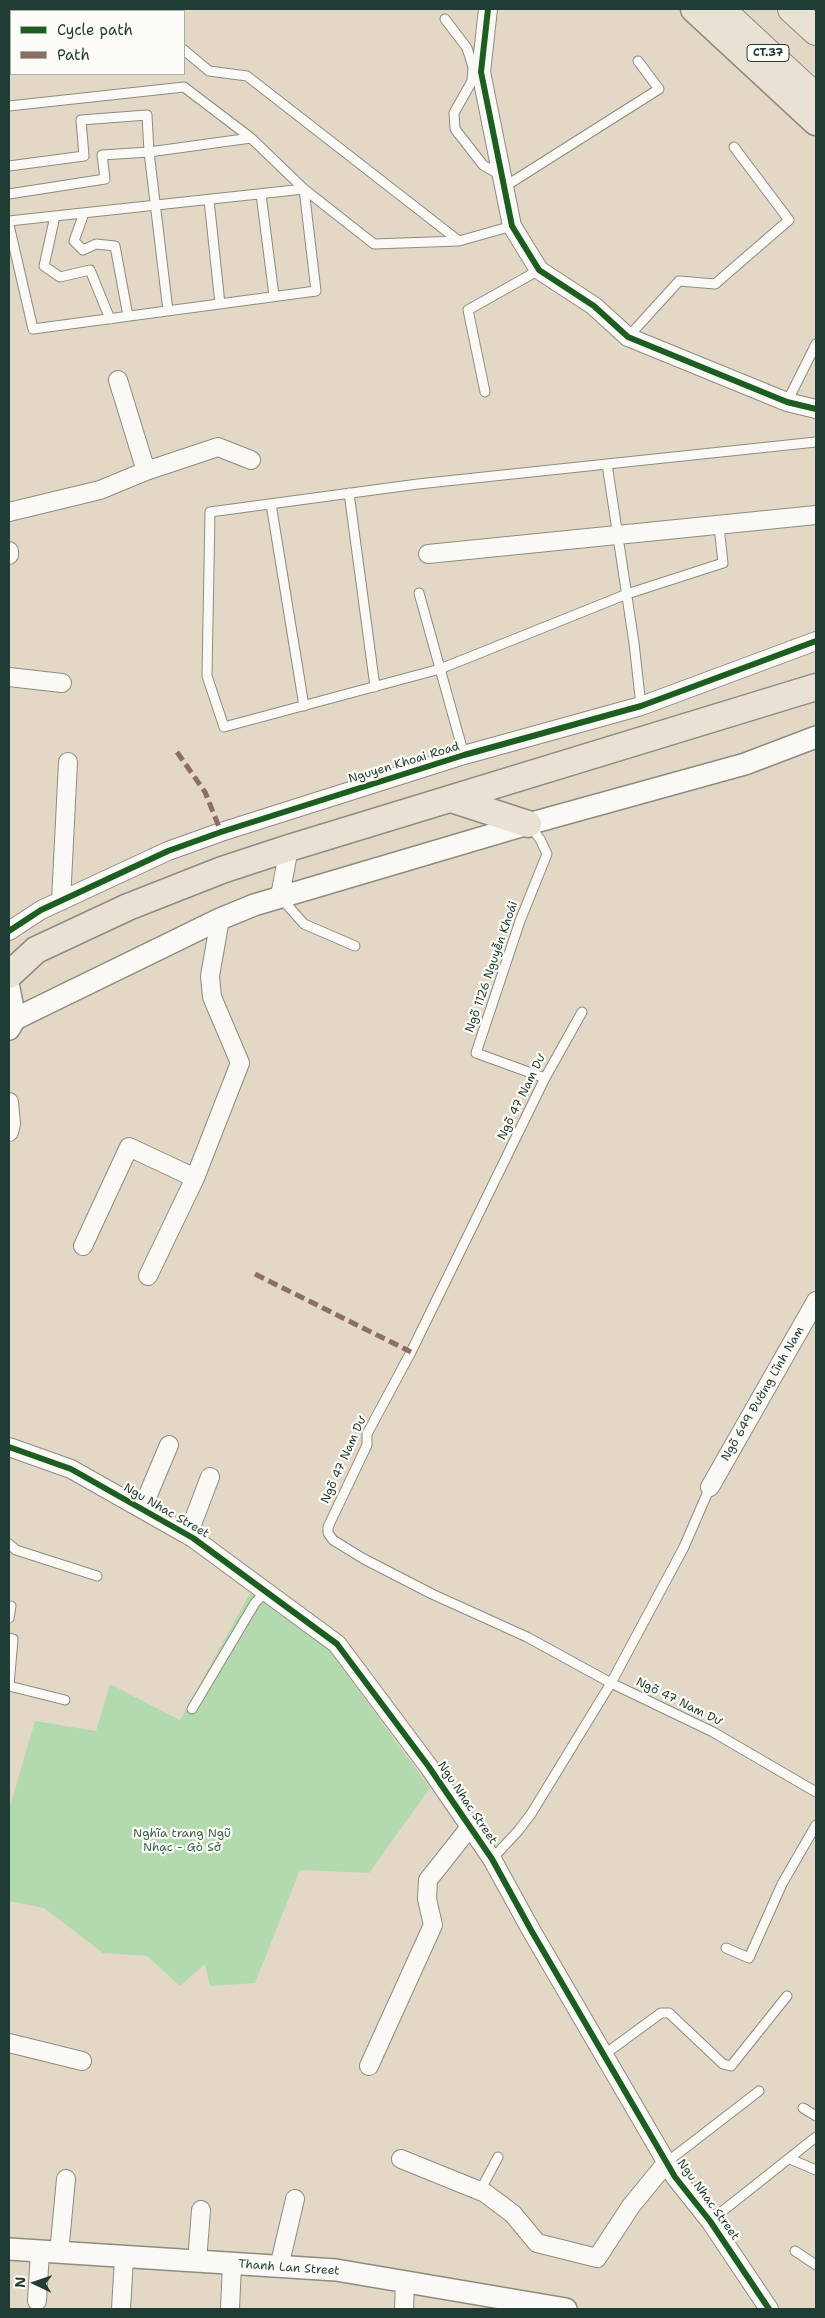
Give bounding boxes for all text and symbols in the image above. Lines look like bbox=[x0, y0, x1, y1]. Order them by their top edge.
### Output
legend bbox=[10, 10, 185, 75]
text: Cycle path bbox=[57, 20, 133, 40]
road number: CT.37 bbox=[747, 44, 789, 62]
text: Path bbox=[57, 45, 90, 65]
street label: Nguyen Khoai Road bbox=[347, 739, 461, 787]
street label: Ngõ 1126 Nguyễn Khoái bbox=[463, 899, 521, 1035]
street label: Ngõ 47 Nam Dư bbox=[495, 1051, 549, 1143]
street label: Ngõ 649 Đường Lĩnh Nam bbox=[719, 1324, 807, 1464]
street label: Ngõ 47 Nam Dư bbox=[318, 1414, 370, 1506]
street label: Ngu Nhac Street bbox=[121, 1481, 211, 1541]
street label: Ngõ 47 Nam Dư bbox=[633, 1675, 725, 1729]
street label: Ngu Nhac Street bbox=[434, 1759, 500, 1847]
park label: Nghĩa trang Ngũ Nhạc - Gò Sở bbox=[133, 1827, 231, 1855]
street label: Ngu Nhac Street bbox=[674, 2157, 742, 2243]
street label: Thanh Lan Street bbox=[238, 2257, 340, 2279]
north arrow bbox=[10, 2258, 60, 2308]
text: N bbox=[11, 2276, 29, 2288]

